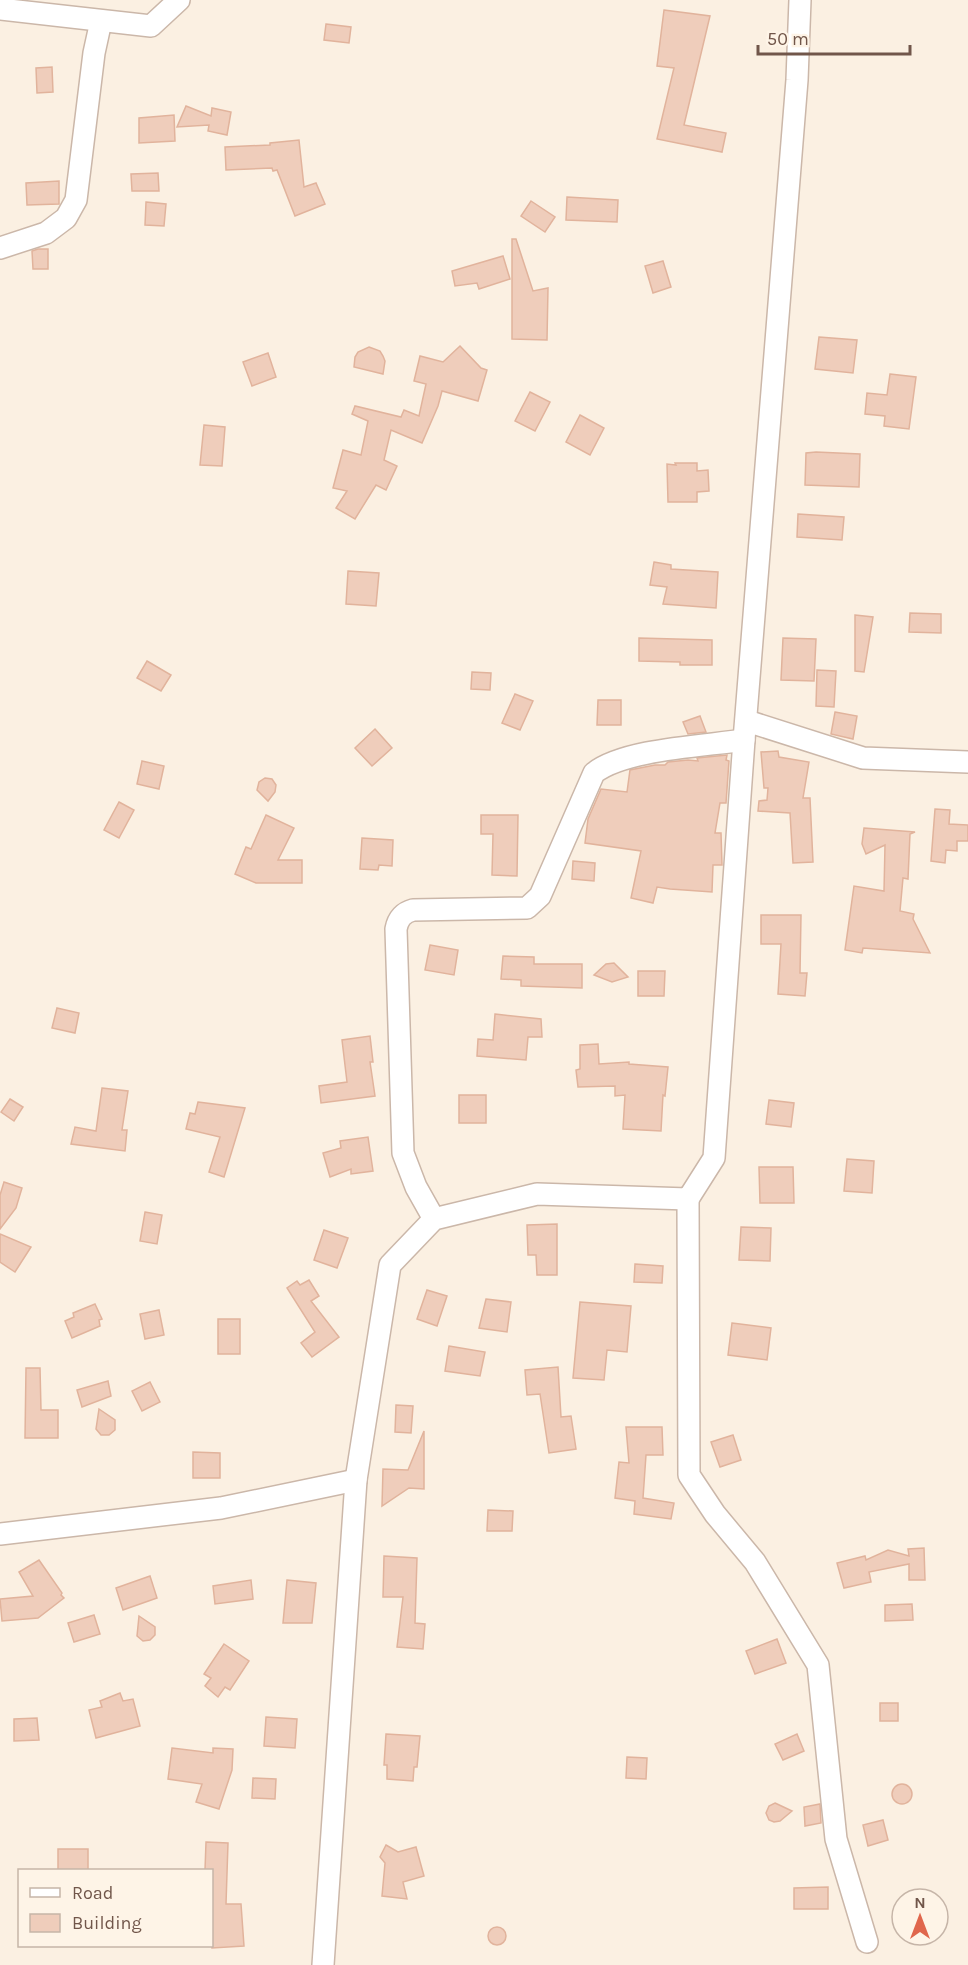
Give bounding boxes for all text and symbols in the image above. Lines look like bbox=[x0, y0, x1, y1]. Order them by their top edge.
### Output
scale bar bbox=[758, 18, 910, 56]
text: 50 m bbox=[767, 28, 809, 50]
legend bbox=[18, 1869, 213, 1947]
text: Road bbox=[72, 1882, 113, 1904]
north arrow bbox=[890, 1887, 950, 1947]
text: N bbox=[914, 1893, 926, 1912]
text: Building bbox=[72, 1912, 142, 1934]

